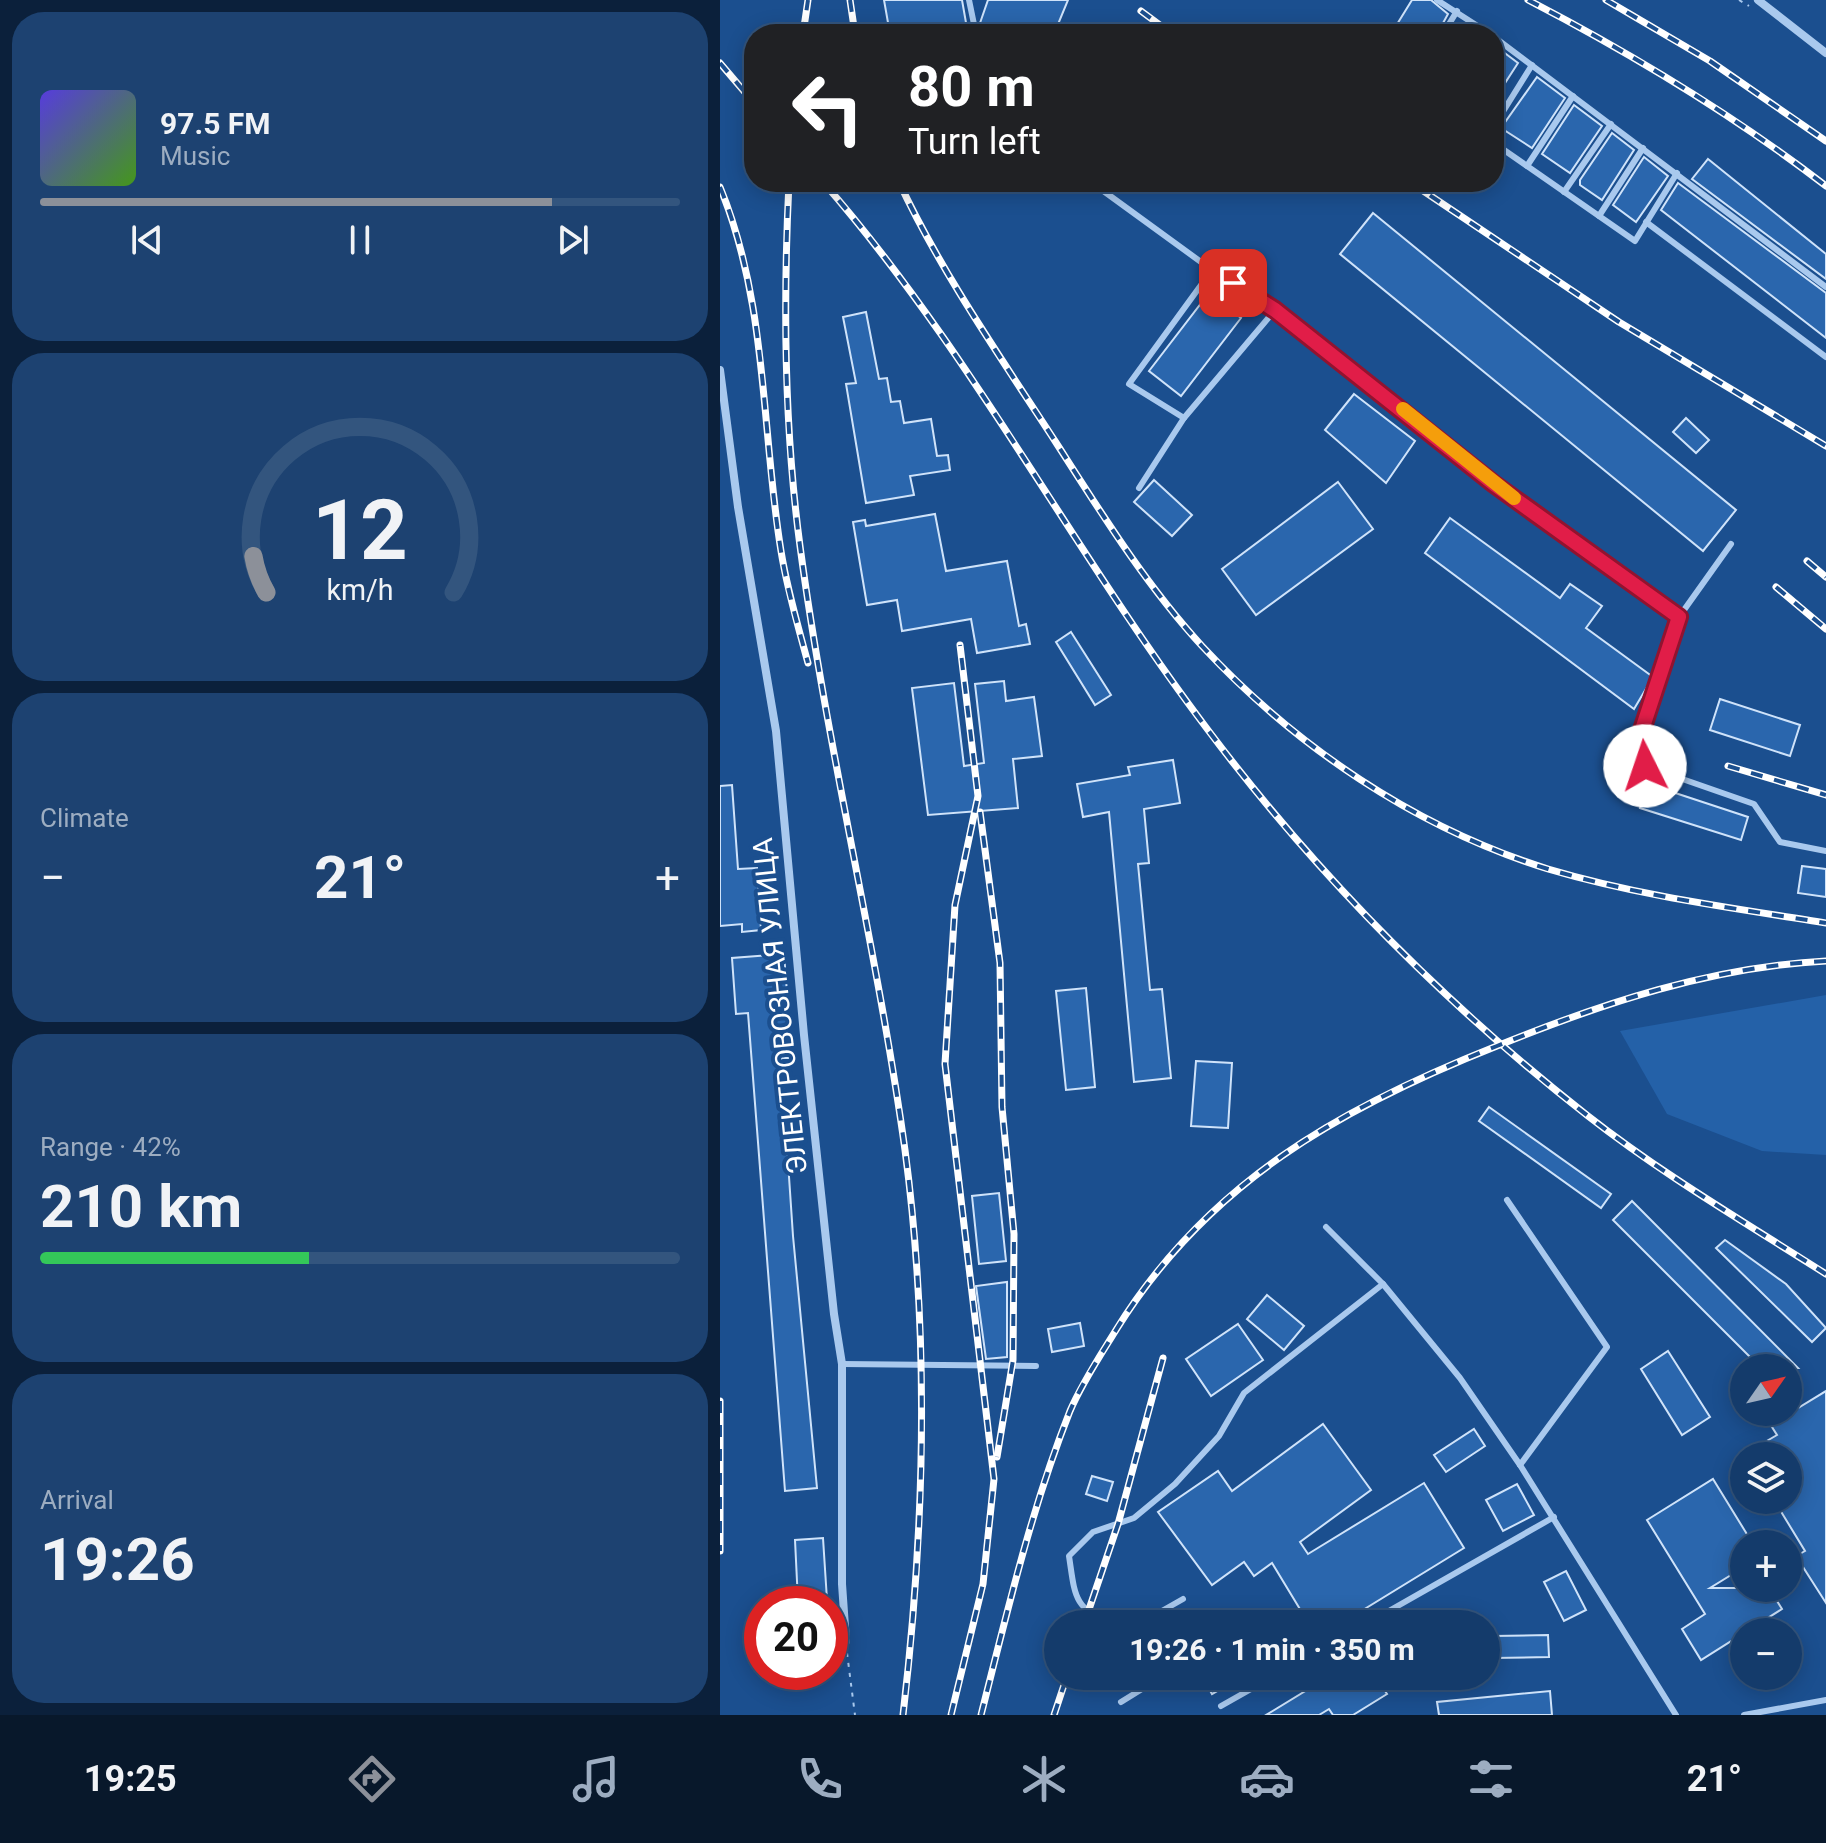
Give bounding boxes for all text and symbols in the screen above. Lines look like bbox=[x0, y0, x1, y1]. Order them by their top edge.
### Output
text: 80 m bbox=[908, 54, 1035, 120]
icon: left bbox=[776, 56, 880, 160]
text: 97.5 FM bbox=[160, 106, 271, 141]
text: Turn left bbox=[908, 121, 1041, 163]
text: Music bbox=[160, 141, 230, 171]
icon: previous bbox=[125, 218, 169, 262]
icon: pause bbox=[338, 218, 382, 262]
icon: next bbox=[551, 218, 595, 262]
pin bbox=[1199, 249, 1267, 317]
icon: arrive bbox=[1211, 261, 1255, 305]
text: 12 bbox=[312, 481, 408, 578]
text: km/h bbox=[326, 573, 394, 607]
position arrow bbox=[1603, 724, 1687, 808]
text: Climate bbox=[40, 803, 129, 833]
street label: ЭЛЕКТРОВОЗНАЯ УЛИЦА bbox=[746, 836, 814, 1176]
text: 21° bbox=[314, 842, 406, 913]
text: − bbox=[40, 852, 65, 904]
text: + bbox=[655, 852, 680, 904]
text: Range · 42% bbox=[40, 1132, 181, 1162]
text: 210 km bbox=[40, 1171, 242, 1242]
north arrow bbox=[1730, 1354, 1802, 1426]
map controls bbox=[1730, 1354, 1802, 1690]
button: layers bbox=[1730, 1442, 1802, 1514]
text: Arrival bbox=[40, 1485, 114, 1515]
text: 19:26 bbox=[40, 1524, 195, 1595]
button: + bbox=[1730, 1530, 1802, 1602]
speed limit sign: 20 bbox=[744, 1586, 848, 1690]
button: − bbox=[1730, 1618, 1802, 1690]
text: 19:26 · 1 min · 350 m bbox=[1129, 1632, 1415, 1667]
icon: directions bbox=[344, 1751, 400, 1807]
icon: music bbox=[568, 1751, 624, 1807]
icon: phone bbox=[792, 1751, 848, 1807]
icon: climate bbox=[1016, 1751, 1072, 1807]
icon: car bbox=[1239, 1751, 1295, 1807]
icon: filters bbox=[1463, 1751, 1519, 1807]
text: 19:25 bbox=[84, 1758, 177, 1800]
text: 21° bbox=[1687, 1758, 1742, 1800]

